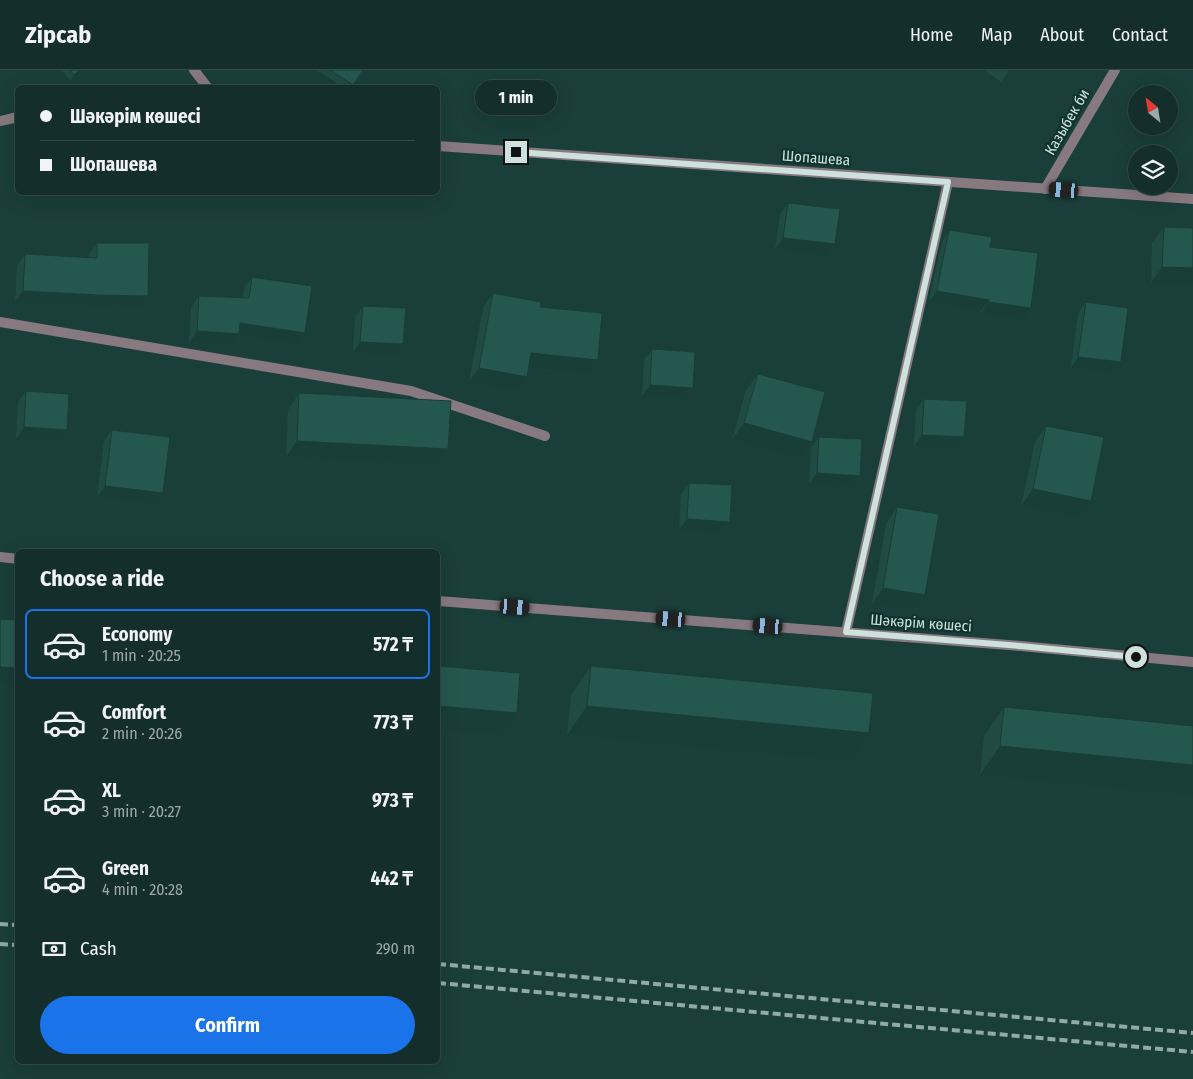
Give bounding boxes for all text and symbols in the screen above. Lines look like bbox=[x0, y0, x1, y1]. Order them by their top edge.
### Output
text: Zipcab bbox=[25, 21, 91, 49]
text: Home bbox=[910, 24, 953, 46]
text: Map bbox=[981, 24, 1012, 46]
text: About bbox=[1040, 24, 1084, 46]
text: Contact bbox=[1112, 24, 1168, 46]
callout: 1 min bbox=[475, 79, 557, 114]
north arrow bbox=[1128, 85, 1178, 135]
map controls bbox=[1128, 85, 1178, 195]
street label: Казыбек би bbox=[1041, 86, 1093, 158]
text: 1 min bbox=[499, 88, 533, 107]
text: Шәкәрім көшесі bbox=[70, 105, 201, 128]
route end bbox=[505, 141, 527, 163]
button: layers bbox=[1128, 145, 1178, 195]
street label: Шопашева bbox=[781, 147, 851, 169]
text: Шопашева bbox=[70, 153, 157, 176]
car bbox=[1048, 181, 1079, 199]
text: Choose a ride bbox=[40, 565, 164, 592]
car bbox=[499, 598, 530, 616]
car bbox=[655, 610, 686, 628]
street label: Шәкәрім көшесі bbox=[870, 610, 972, 636]
car bbox=[752, 617, 783, 635]
icon: car bbox=[42, 622, 87, 667]
text: Economy bbox=[102, 623, 172, 646]
text: 572 ₸ bbox=[373, 633, 413, 656]
text: 1 min · 20:25 bbox=[102, 646, 181, 665]
route start bbox=[1125, 646, 1147, 668]
icon: car bbox=[42, 700, 87, 745]
text: Comfort bbox=[102, 701, 166, 724]
text: 773 ₸ bbox=[373, 711, 413, 734]
text: 2 min · 20:26 bbox=[102, 724, 182, 743]
icon: car bbox=[42, 778, 87, 823]
text: XL bbox=[102, 779, 121, 802]
text: 973 ₸ bbox=[372, 789, 413, 812]
text: 3 min · 20:27 bbox=[102, 802, 181, 821]
icon: car bbox=[42, 856, 87, 901]
text: Green bbox=[102, 857, 149, 880]
text: 442 ₸ bbox=[371, 867, 413, 890]
text: 4 min · 20:28 bbox=[102, 880, 183, 899]
icon: cash bbox=[40, 935, 68, 963]
text: Cash bbox=[80, 937, 117, 960]
text: 290 m bbox=[376, 939, 415, 958]
button: Confirm bbox=[40, 996, 415, 1054]

